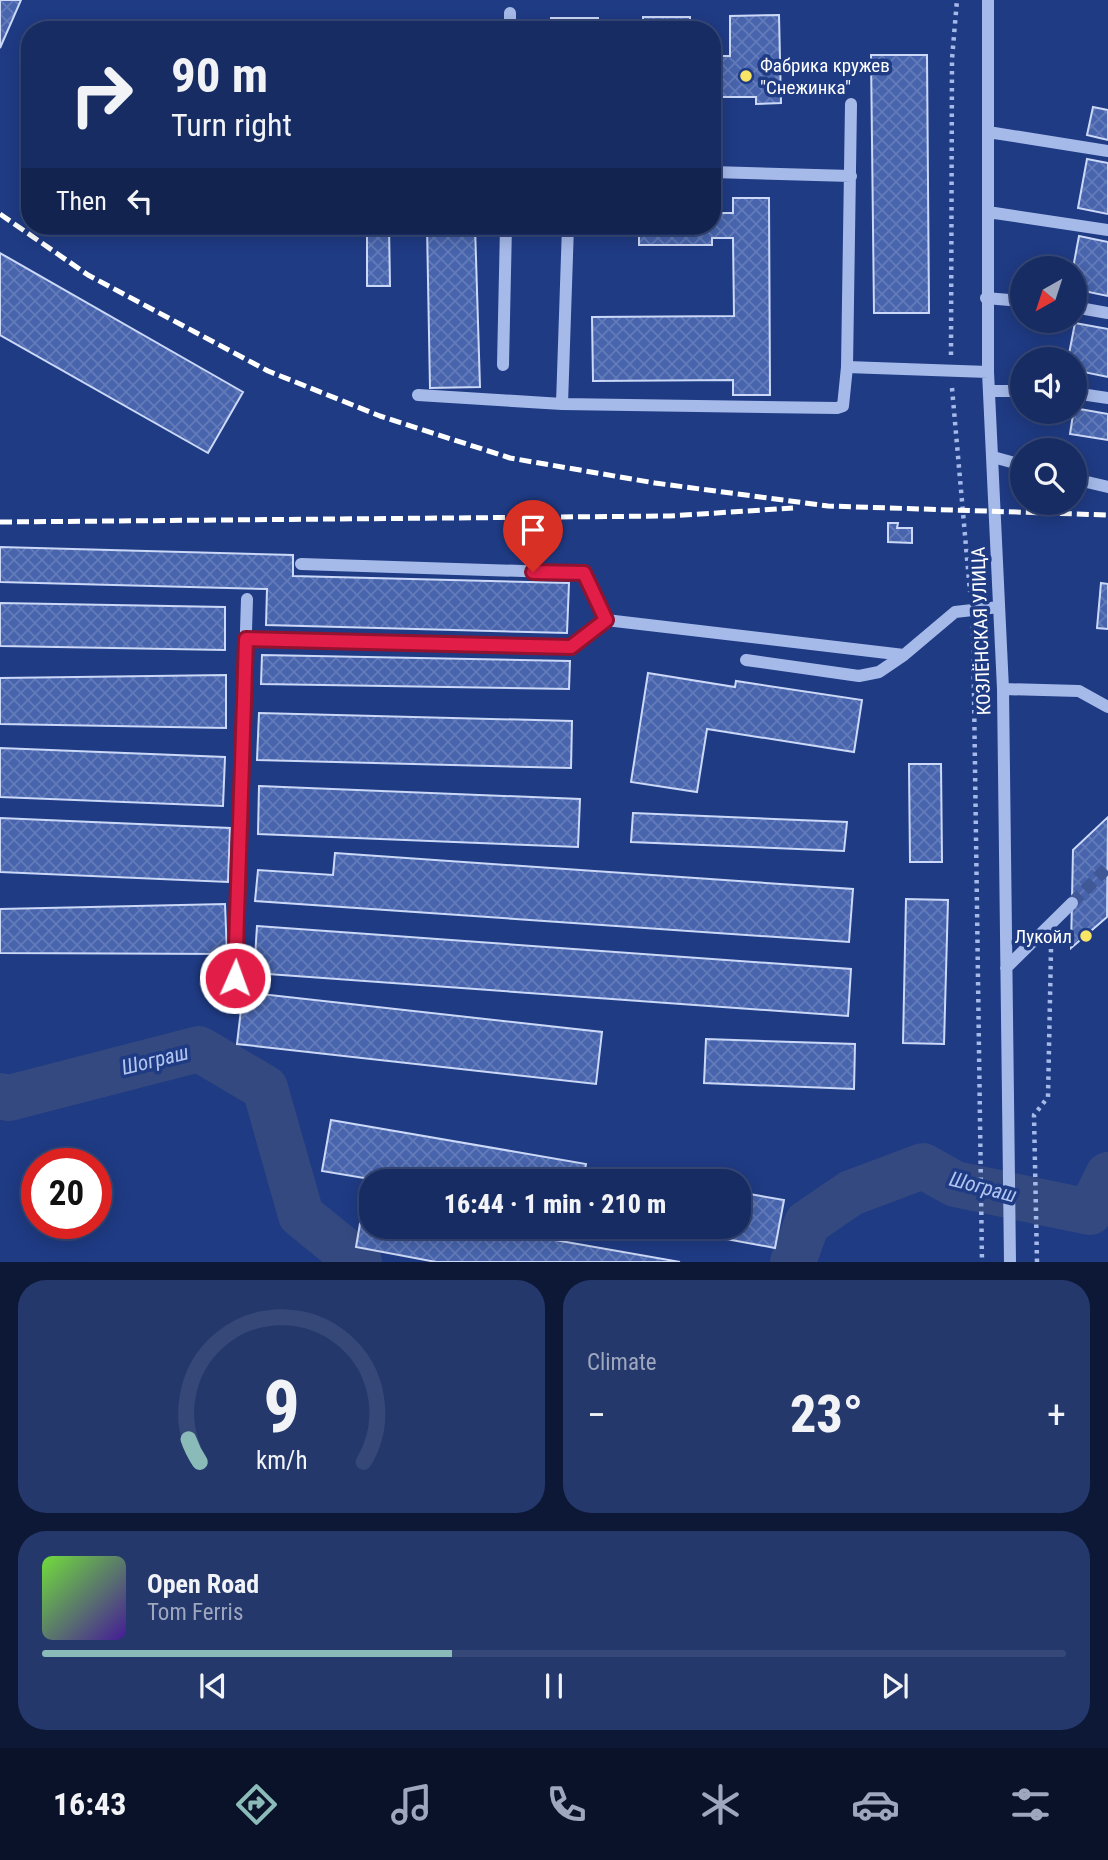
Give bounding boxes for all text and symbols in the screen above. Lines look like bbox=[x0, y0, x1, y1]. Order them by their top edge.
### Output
text: 90 m bbox=[171, 47, 268, 104]
icon: right bbox=[56, 49, 147, 140]
place label: Фабрика кружев "Снежинка" bbox=[760, 54, 890, 99]
marker: Фабрика кружев "Снежинка" bbox=[738, 68, 754, 84]
text: Turn right bbox=[171, 106, 292, 144]
icon: left bbox=[121, 182, 159, 220]
text: Then bbox=[56, 186, 107, 216]
north arrow bbox=[1010, 256, 1087, 332]
map controls bbox=[1010, 256, 1087, 515]
button: sound bbox=[1010, 347, 1087, 424]
button: search bbox=[1010, 438, 1087, 515]
pin bbox=[503, 500, 563, 572]
icon: arrive bbox=[514, 511, 552, 549]
street label: КОЗЛЁНСКАЯ УЛИЦА bbox=[967, 546, 995, 716]
place label: Лукойл bbox=[1015, 925, 1072, 948]
marker: Лукойл bbox=[1078, 928, 1094, 944]
position arrow bbox=[198, 941, 272, 1015]
water label: Шограш bbox=[119, 1040, 191, 1080]
speed limit sign: 20 bbox=[21, 1148, 112, 1239]
water label: Шограш bbox=[947, 1167, 1019, 1207]
text: 16:44 · 1 min · 210 m bbox=[444, 1189, 666, 1219]
text: Climate bbox=[587, 1349, 657, 1376]
text: 9 bbox=[263, 1365, 300, 1451]
text: 23° bbox=[790, 1384, 863, 1445]
text: − bbox=[587, 1393, 606, 1437]
text: + bbox=[1047, 1393, 1066, 1437]
text: km/h bbox=[256, 1446, 307, 1475]
text: Open Road bbox=[147, 1569, 259, 1599]
text: Tom Ferris bbox=[147, 1599, 243, 1626]
icon: previous bbox=[194, 1667, 232, 1705]
icon: pause bbox=[535, 1667, 573, 1705]
icon: next bbox=[876, 1667, 914, 1705]
icon: directions bbox=[232, 1780, 281, 1829]
icon: music bbox=[387, 1780, 436, 1829]
icon: phone bbox=[542, 1780, 591, 1829]
icon: climate bbox=[696, 1780, 745, 1829]
icon: car bbox=[851, 1780, 900, 1829]
icon: filters bbox=[1006, 1780, 1055, 1829]
text: 16:43 bbox=[53, 1785, 126, 1823]

